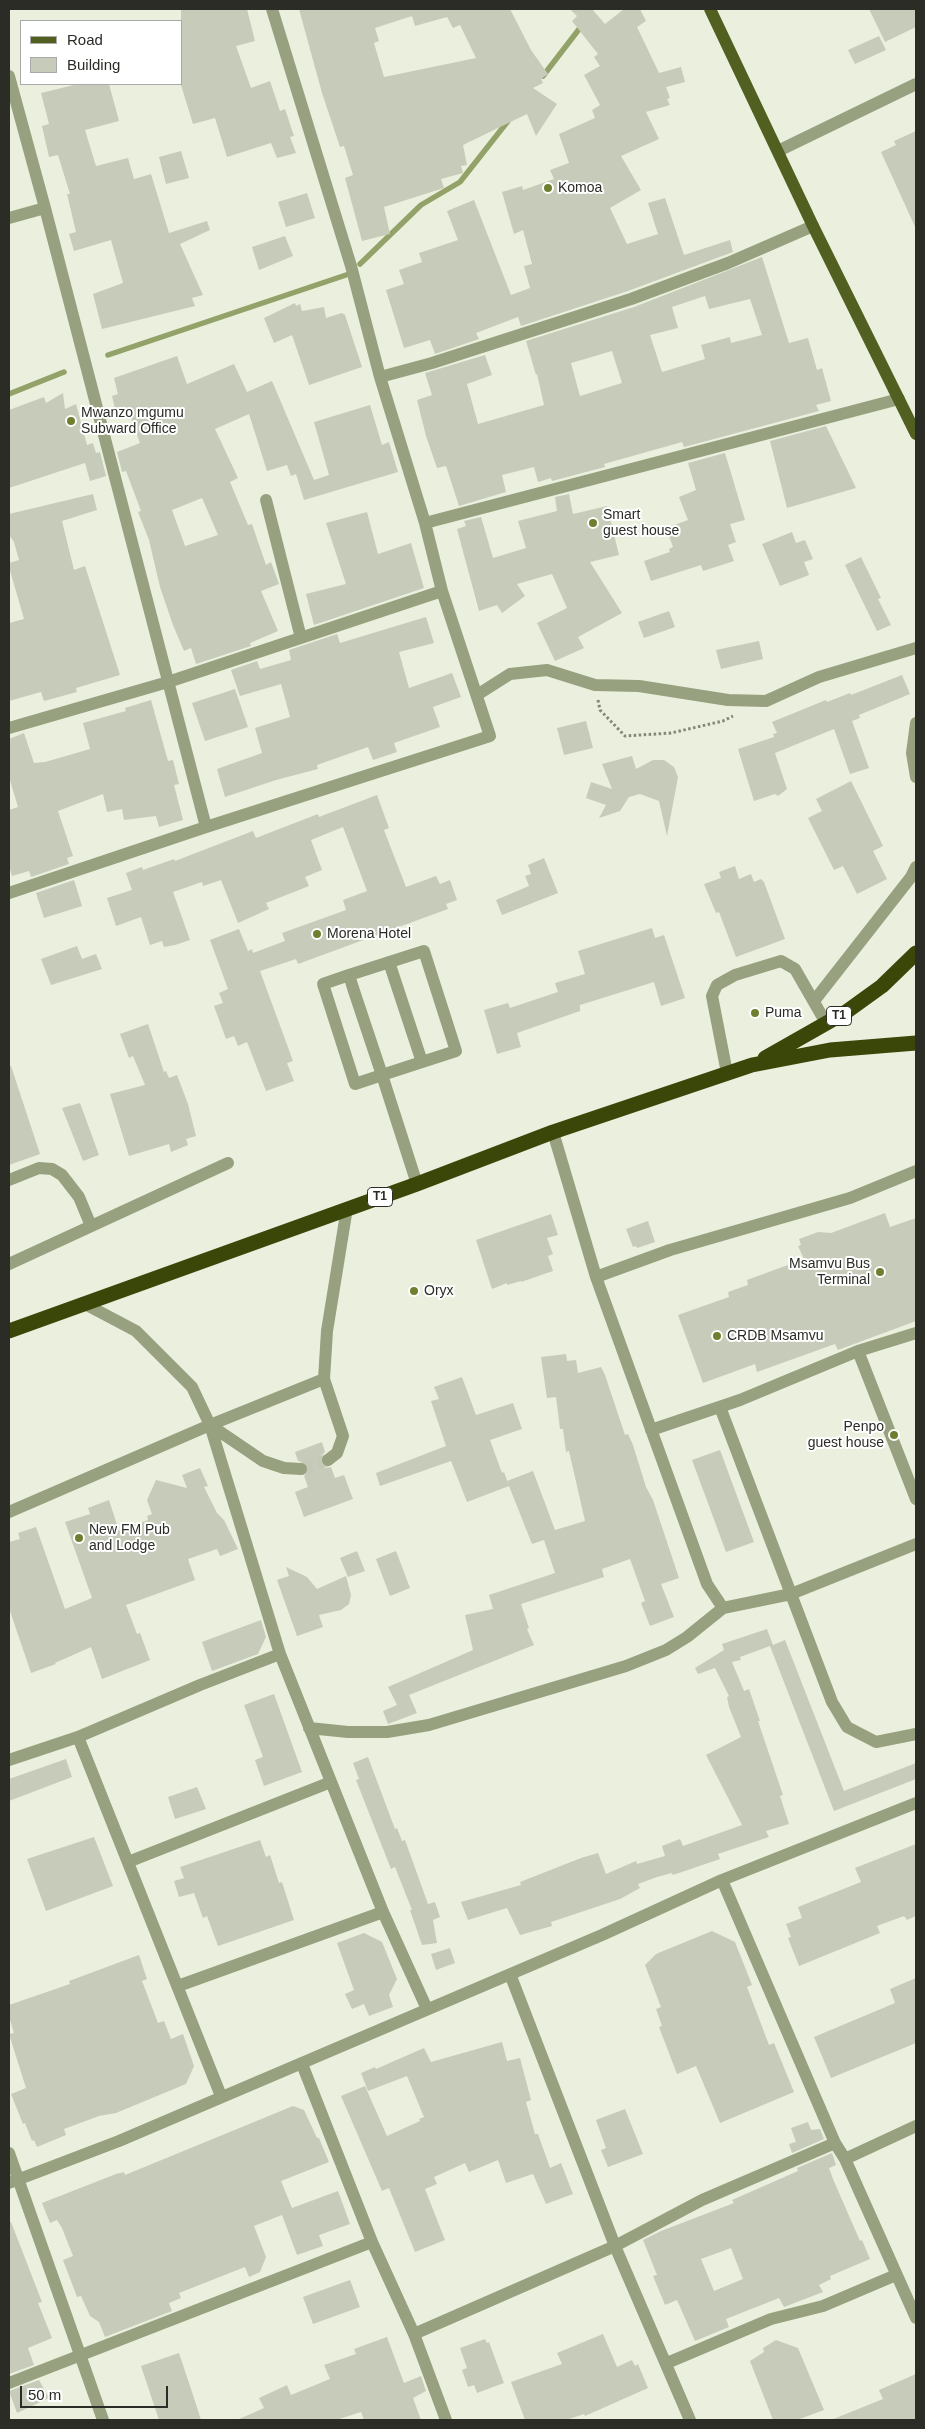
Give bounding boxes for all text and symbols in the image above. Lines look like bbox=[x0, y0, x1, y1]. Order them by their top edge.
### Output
legend bbox=[20, 20, 182, 85]
text: Road bbox=[67, 31, 103, 48]
text: Building bbox=[67, 56, 120, 73]
place label: Komoa bbox=[558, 180, 602, 196]
marker: Komoa bbox=[542, 182, 554, 194]
place label: Mwanzo mgumu Subward Office bbox=[81, 405, 184, 438]
marker: Mwanzo mgumu Subward Office bbox=[65, 415, 77, 427]
place label: Smart guest house bbox=[603, 507, 679, 540]
marker: Smart guest house bbox=[587, 517, 599, 529]
place label: Morena Hotel bbox=[327, 926, 411, 942]
marker: Morena Hotel bbox=[311, 928, 323, 940]
place label: Puma bbox=[765, 1005, 802, 1021]
road number: T1 bbox=[826, 1006, 852, 1026]
marker: Puma bbox=[749, 1007, 761, 1019]
road number: T1 bbox=[368, 1188, 392, 1206]
place label: Msamvu Bus Terminal bbox=[789, 1256, 870, 1288]
marker: Msamvu Bus Terminal bbox=[874, 1266, 886, 1278]
place label: Oryx bbox=[424, 1283, 454, 1299]
marker: Oryx bbox=[408, 1285, 420, 1297]
place label: CRDB Msamvu bbox=[727, 1328, 823, 1344]
marker: CRDB Msamvu bbox=[711, 1330, 723, 1342]
place label: Penpo guest house bbox=[808, 1419, 884, 1451]
marker: Penpo guest house bbox=[888, 1429, 900, 1441]
place label: New FM Pub and Lodge bbox=[89, 1522, 170, 1554]
marker: New FM Pub and Lodge bbox=[73, 1532, 85, 1544]
scale bar bbox=[22, 2376, 170, 2408]
text: 50 m bbox=[28, 2386, 61, 2403]

